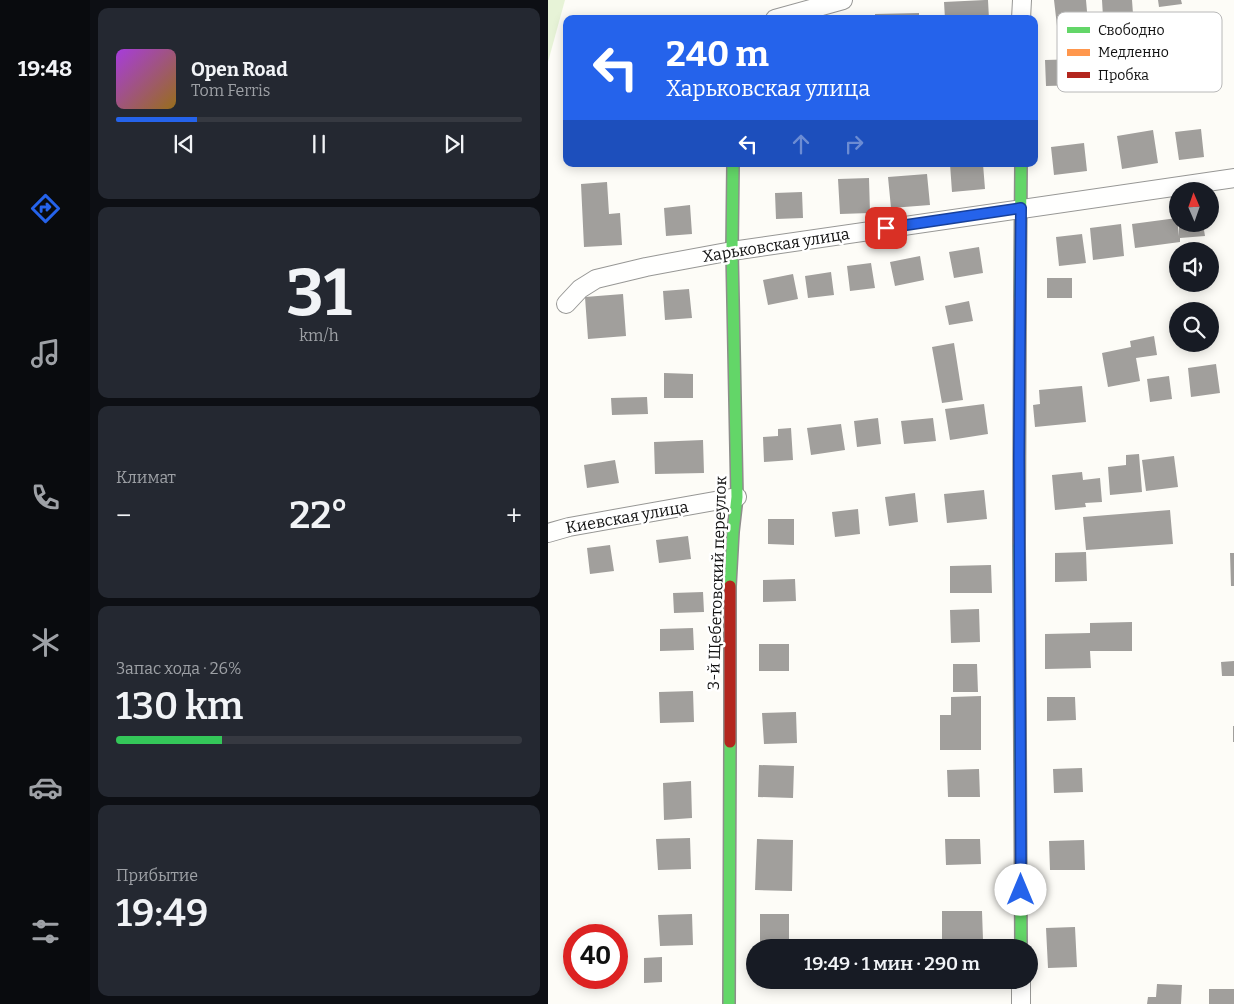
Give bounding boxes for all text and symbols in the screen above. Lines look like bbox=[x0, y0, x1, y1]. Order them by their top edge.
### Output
legend bbox=[1057, 12, 1222, 92]
text: Свободно bbox=[1098, 22, 1164, 39]
text: 240 m bbox=[666, 33, 769, 75]
icon: left bbox=[583, 35, 648, 100]
text: Медленно bbox=[1098, 44, 1169, 61]
text: 19:48 bbox=[18, 55, 72, 82]
text: Open Road bbox=[191, 58, 288, 81]
text: Пробка bbox=[1098, 67, 1149, 84]
text: Харьковская улица bbox=[666, 75, 870, 102]
text: Tom Ferris bbox=[191, 81, 270, 100]
icon: previous bbox=[170, 130, 198, 158]
icon: pause bbox=[305, 130, 333, 158]
icon: next bbox=[440, 130, 468, 158]
icon: left bbox=[734, 130, 762, 158]
icon: ahead bbox=[787, 130, 815, 158]
icon: right bbox=[840, 130, 868, 158]
north arrow bbox=[1169, 182, 1219, 232]
map controls bbox=[1169, 182, 1219, 352]
icon: directions bbox=[28, 191, 63, 226]
pin bbox=[865, 207, 907, 249]
icon: arrive bbox=[872, 214, 900, 242]
street label: Харьковская улица bbox=[701, 224, 851, 266]
button: sound bbox=[1169, 242, 1219, 292]
text: 31 bbox=[286, 254, 352, 332]
button: search bbox=[1169, 302, 1219, 352]
text: km/h bbox=[299, 326, 339, 345]
icon: music bbox=[28, 336, 63, 371]
text: Климат bbox=[116, 468, 176, 487]
street label: 3-й Щебетовский переулок bbox=[704, 475, 730, 690]
icon: phone bbox=[28, 480, 63, 515]
text: 22° bbox=[289, 492, 348, 538]
street label: Киевская улица bbox=[564, 497, 690, 537]
text: − bbox=[116, 499, 131, 532]
text: + bbox=[506, 499, 522, 532]
icon: climate bbox=[28, 625, 63, 660]
text: Запас хода · 26% bbox=[116, 659, 242, 678]
text: 130 km bbox=[116, 683, 243, 729]
icon: car bbox=[28, 770, 63, 805]
position arrow bbox=[994, 863, 1046, 915]
text: Прибытие bbox=[116, 866, 198, 885]
text: 19:49 bbox=[116, 890, 208, 936]
icon: filters bbox=[28, 914, 63, 949]
speed limit sign: 40 bbox=[563, 924, 628, 989]
text: 19:49 · 1 мин · 290 m bbox=[804, 952, 980, 975]

